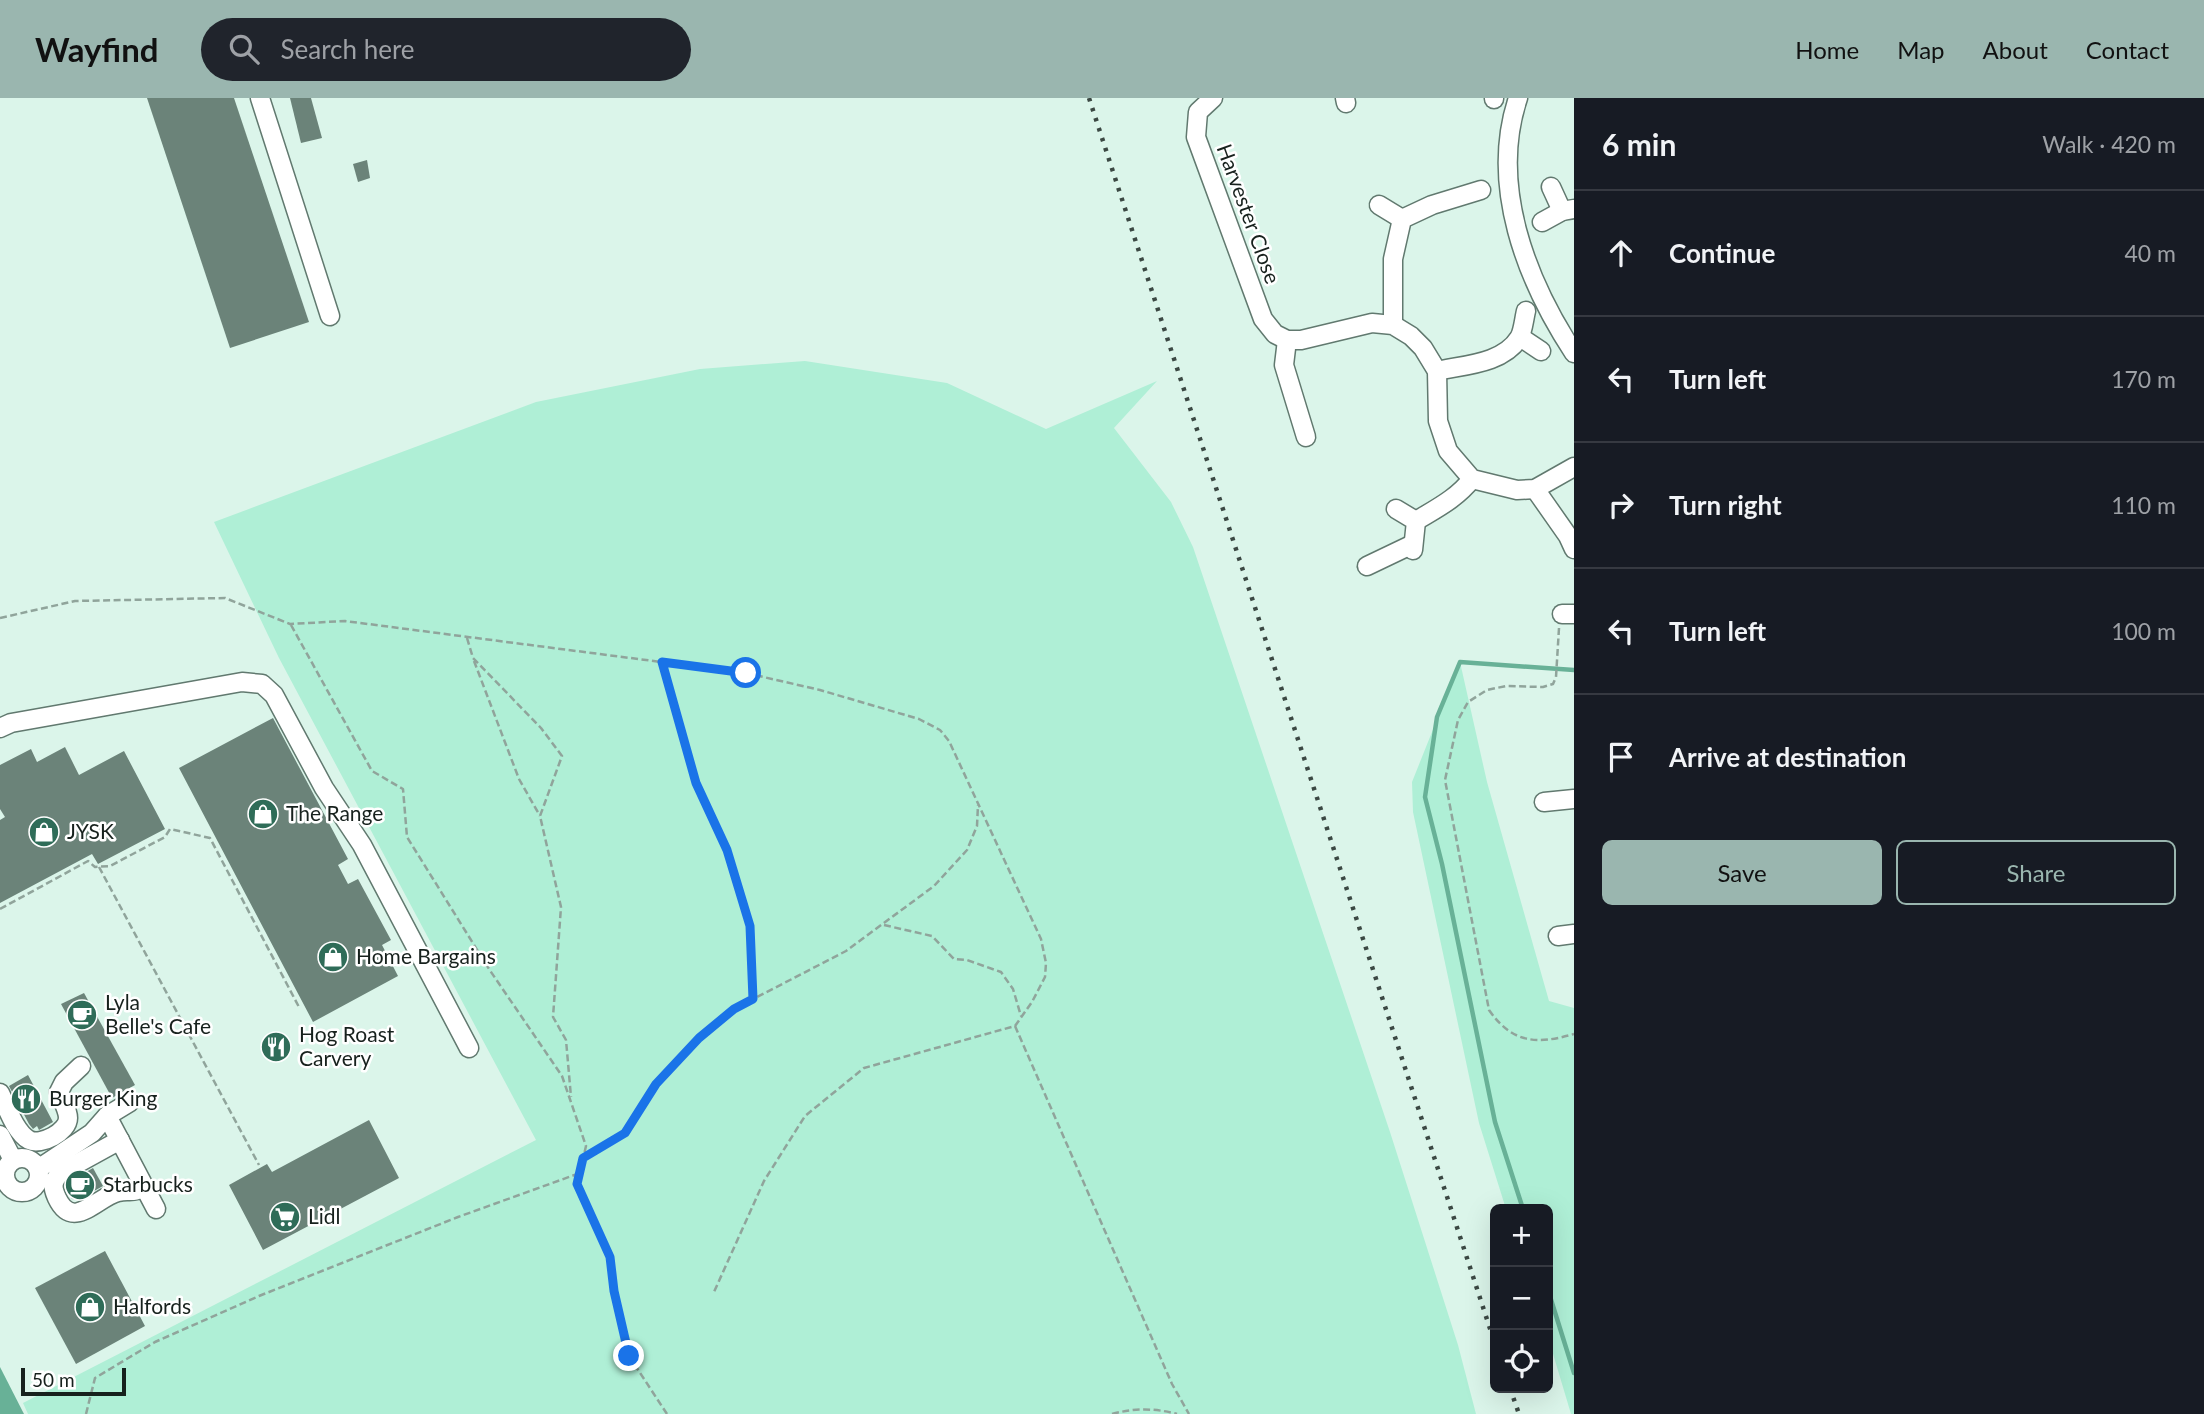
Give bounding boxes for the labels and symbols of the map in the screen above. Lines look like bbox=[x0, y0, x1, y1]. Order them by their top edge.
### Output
street label: Harvester Close bbox=[1213, 140, 1286, 287]
route start bbox=[730, 657, 761, 688]
shop icon: The Range bbox=[246, 797, 280, 831]
place label: The Range bbox=[286, 800, 383, 825]
shop icon: JYSK bbox=[27, 815, 61, 849]
place label: JYSK bbox=[67, 818, 114, 843]
shop icon: Home Bargains bbox=[316, 940, 350, 974]
place label: Home Bargains bbox=[356, 943, 496, 968]
place label: Lyla Belle's Cafe bbox=[105, 989, 211, 1038]
cafe icon: Lyla Belle's Cafe bbox=[65, 998, 99, 1032]
place label: Hog Roast Carvery bbox=[299, 1021, 395, 1070]
restaurant icon: Hog Roast Carvery bbox=[259, 1030, 293, 1064]
restaurant icon: Burger King bbox=[9, 1082, 43, 1116]
place label: Burger King bbox=[49, 1085, 158, 1110]
cafe icon: Starbucks bbox=[63, 1168, 97, 1202]
place label: Starbucks bbox=[103, 1171, 193, 1196]
supermarket icon: Lidl bbox=[268, 1200, 302, 1234]
place label: Lidl bbox=[308, 1203, 341, 1228]
shop icon: Halfords bbox=[73, 1290, 107, 1324]
place label: Halfords bbox=[113, 1293, 191, 1318]
route end bbox=[613, 1340, 644, 1371]
scale bar bbox=[21, 1365, 126, 1397]

